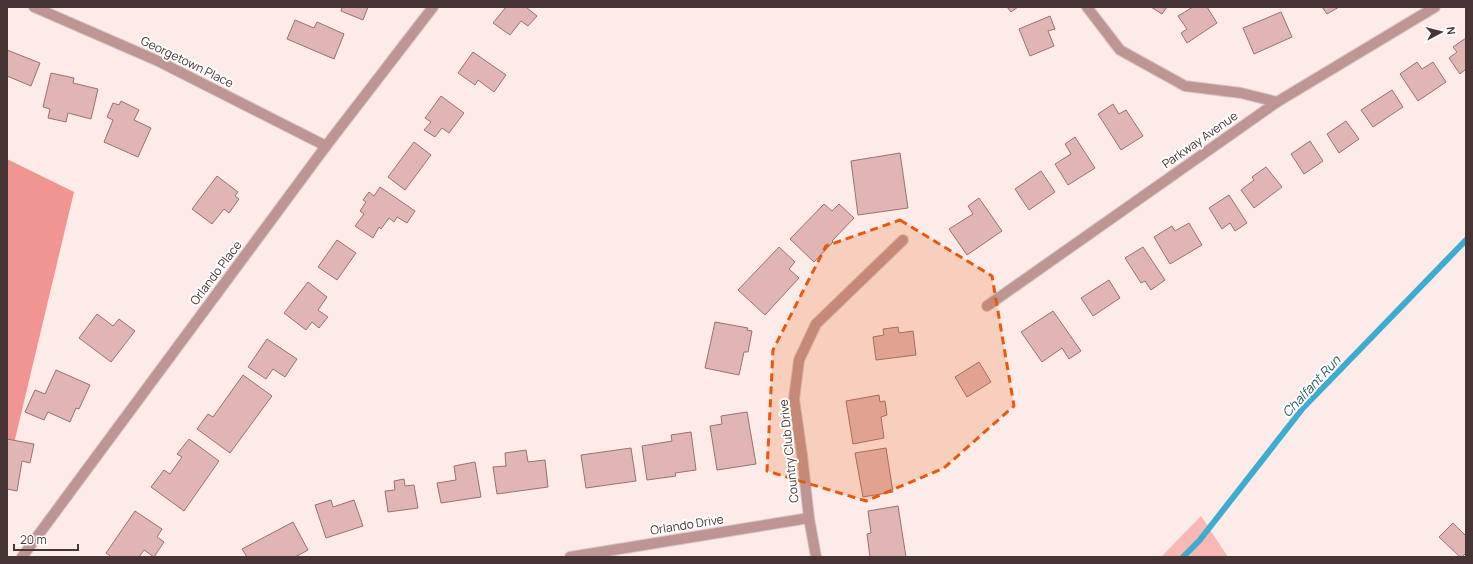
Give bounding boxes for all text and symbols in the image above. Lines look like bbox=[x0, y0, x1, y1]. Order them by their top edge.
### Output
north arrow bbox=[1421, 12, 1461, 52]
text: N bbox=[1443, 26, 1459, 36]
street label: Georgetown Place bbox=[138, 32, 236, 91]
street label: Parkway Avenue bbox=[1158, 107, 1241, 172]
street label: Orlando Place bbox=[186, 237, 245, 308]
water label: Chalfant Run bbox=[1278, 350, 1345, 421]
street label: Country Club Drive bbox=[775, 399, 802, 504]
street label: Orlando Drive bbox=[649, 510, 725, 539]
scale bar bbox=[14, 526, 78, 552]
text: 20 m bbox=[20, 531, 47, 548]

